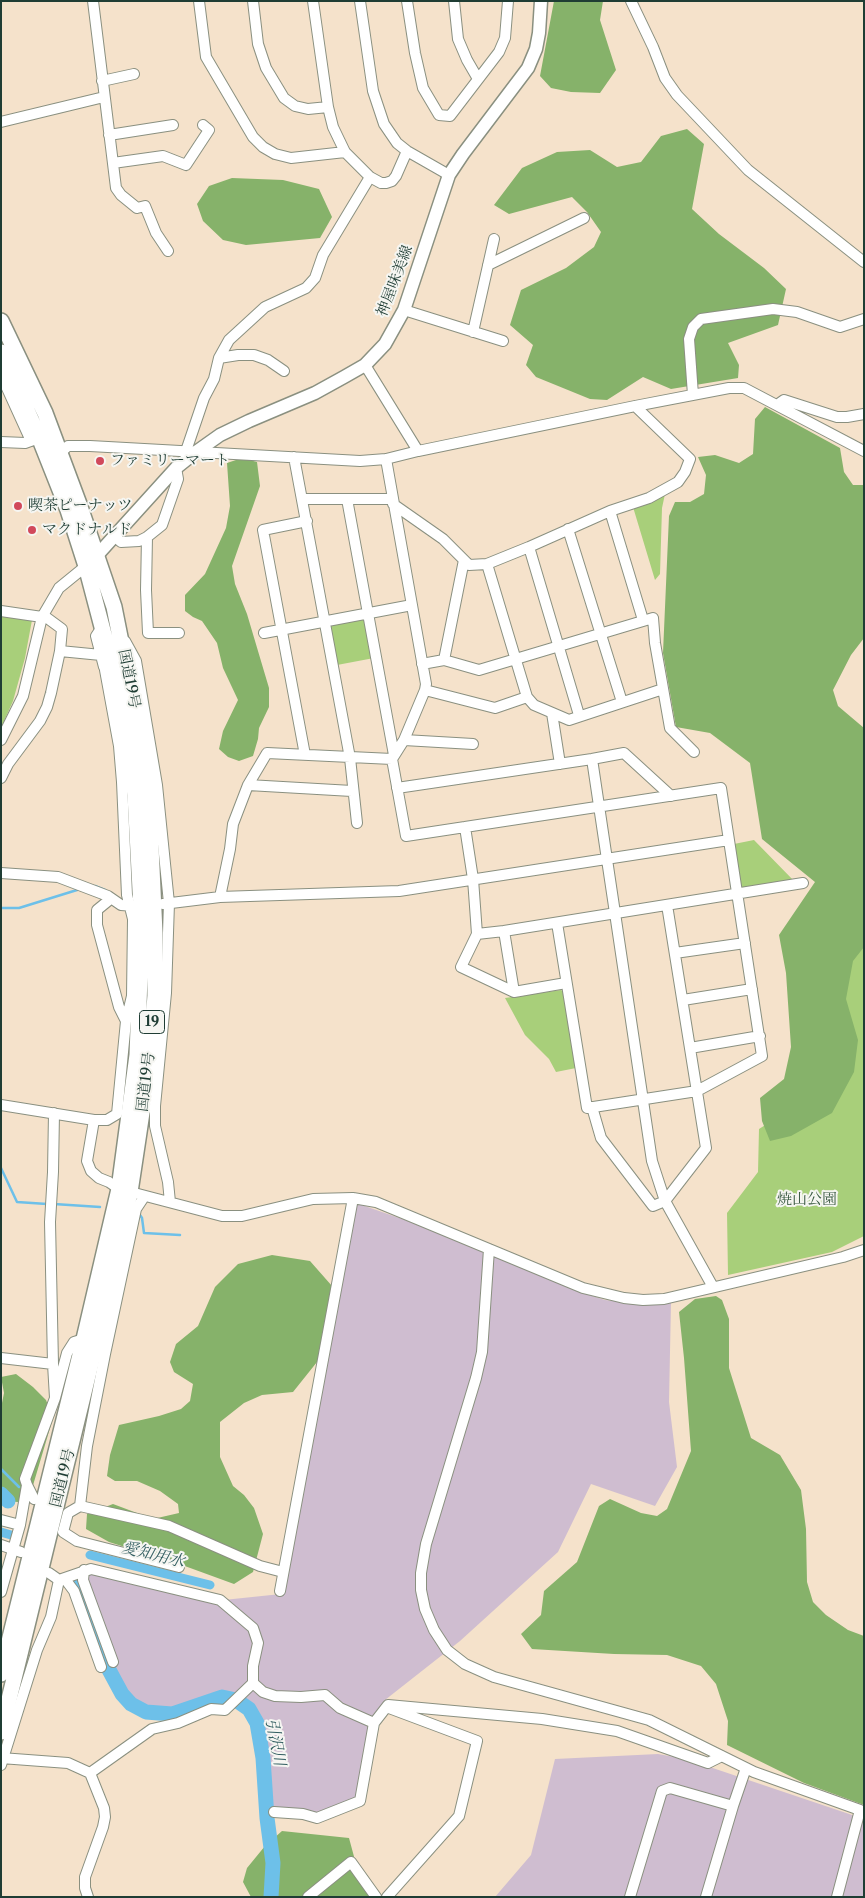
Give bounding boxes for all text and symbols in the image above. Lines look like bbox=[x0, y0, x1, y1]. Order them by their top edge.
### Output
street label: 神屋味美線 bbox=[373, 243, 417, 319]
place label: ファミリーマート bbox=[110, 452, 230, 470]
marker: ファミリーマート bbox=[94, 455, 106, 467]
place label: 喫茶ピーナッツ bbox=[28, 497, 132, 515]
marker: 喫茶ピーナッツ bbox=[12, 500, 24, 512]
place label: マクドナルド bbox=[42, 521, 132, 539]
marker: マクドナルド bbox=[26, 524, 38, 536]
street label: 国道19号 bbox=[114, 648, 144, 710]
road number: 19 bbox=[140, 1010, 164, 1034]
street label: 国道19号 bbox=[133, 1051, 159, 1113]
park label: 焼山公園 bbox=[777, 1191, 837, 1209]
street label: 国道19号 bbox=[47, 1447, 79, 1509]
water label: 愛知用水 bbox=[120, 1538, 186, 1572]
water label: 引沢川 bbox=[261, 1717, 289, 1767]

